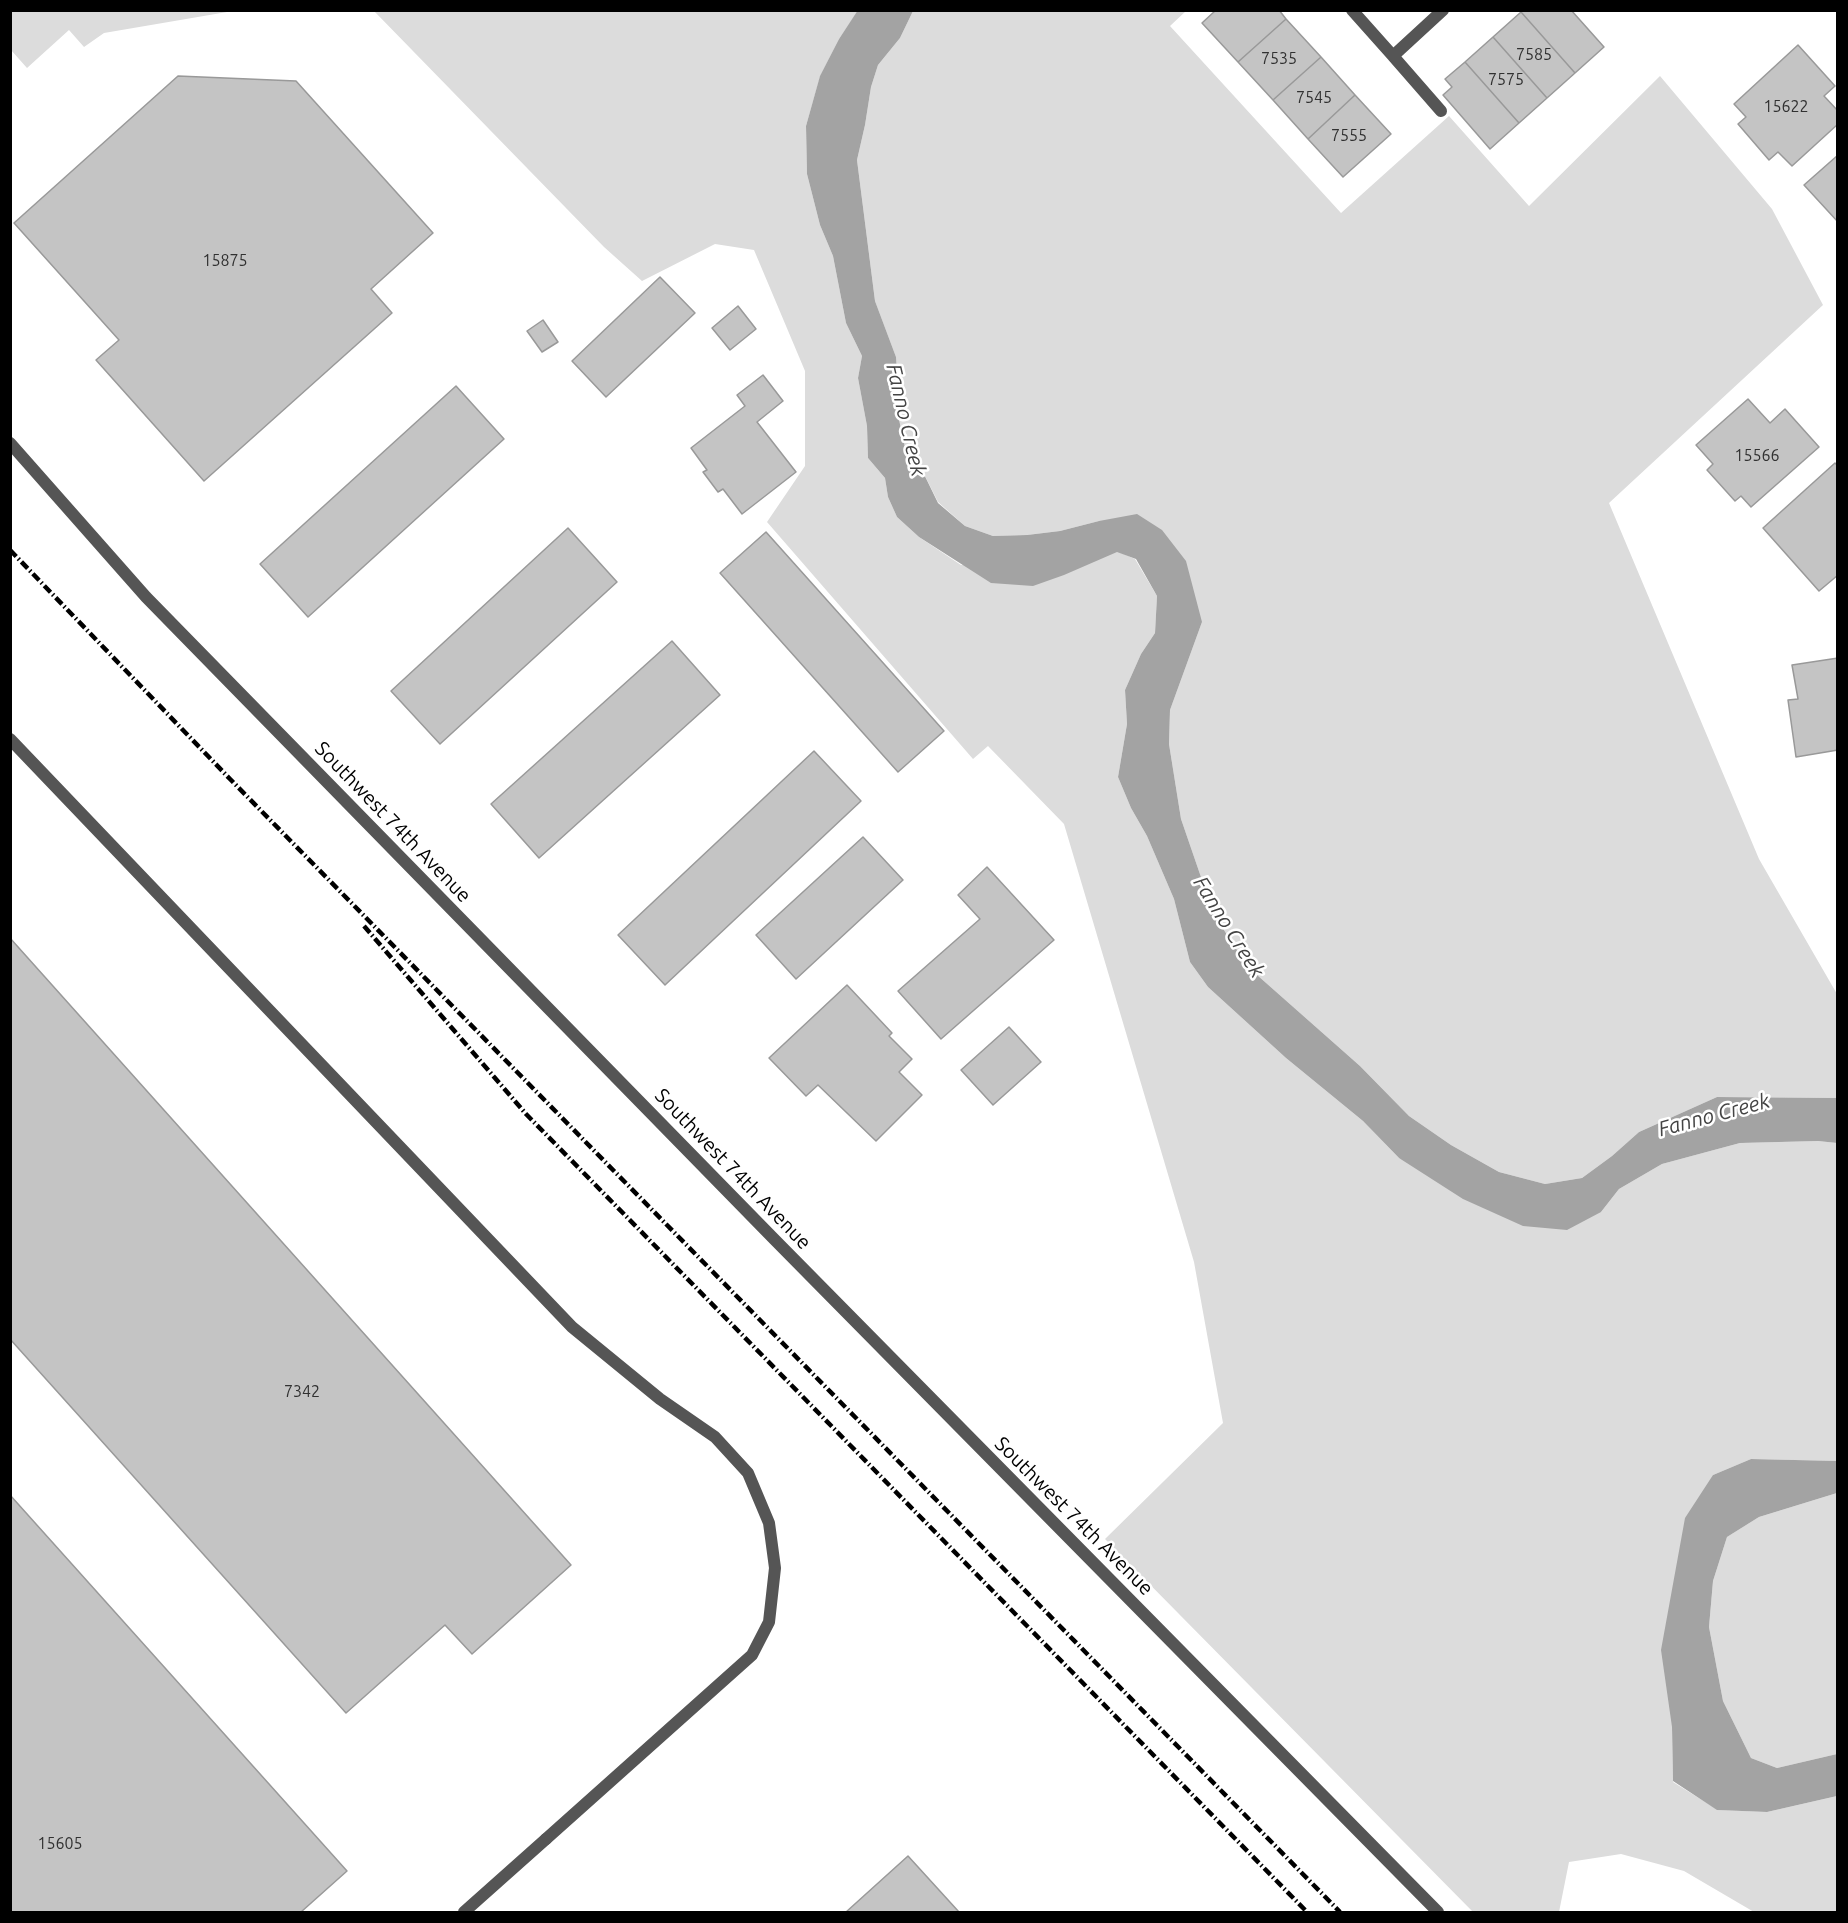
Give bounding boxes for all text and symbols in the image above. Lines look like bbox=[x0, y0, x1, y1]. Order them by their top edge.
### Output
house number: 7585 bbox=[1516, 45, 1552, 65]
house number: 7535 bbox=[1261, 49, 1297, 69]
house number: 7575 bbox=[1488, 70, 1524, 90]
house number: 7545 bbox=[1296, 88, 1332, 108]
house number: 15622 bbox=[1763, 97, 1809, 117]
house number: 7555 bbox=[1331, 126, 1367, 146]
house number: 15875 bbox=[202, 251, 248, 271]
water label: Fanno Creek bbox=[881, 361, 931, 479]
house number: 15566 bbox=[1734, 446, 1780, 466]
street label: Southwest 74th Avenue bbox=[310, 737, 476, 907]
water label: Fanno Creek bbox=[1188, 872, 1270, 982]
street label: Southwest 74th Avenue bbox=[650, 1084, 816, 1254]
water label: Fanno Creek bbox=[1655, 1088, 1773, 1142]
house number: 7342 bbox=[284, 1382, 320, 1402]
street label: Southwest 74th Avenue bbox=[990, 1432, 1158, 1600]
house number: 15605 bbox=[37, 1834, 83, 1854]

